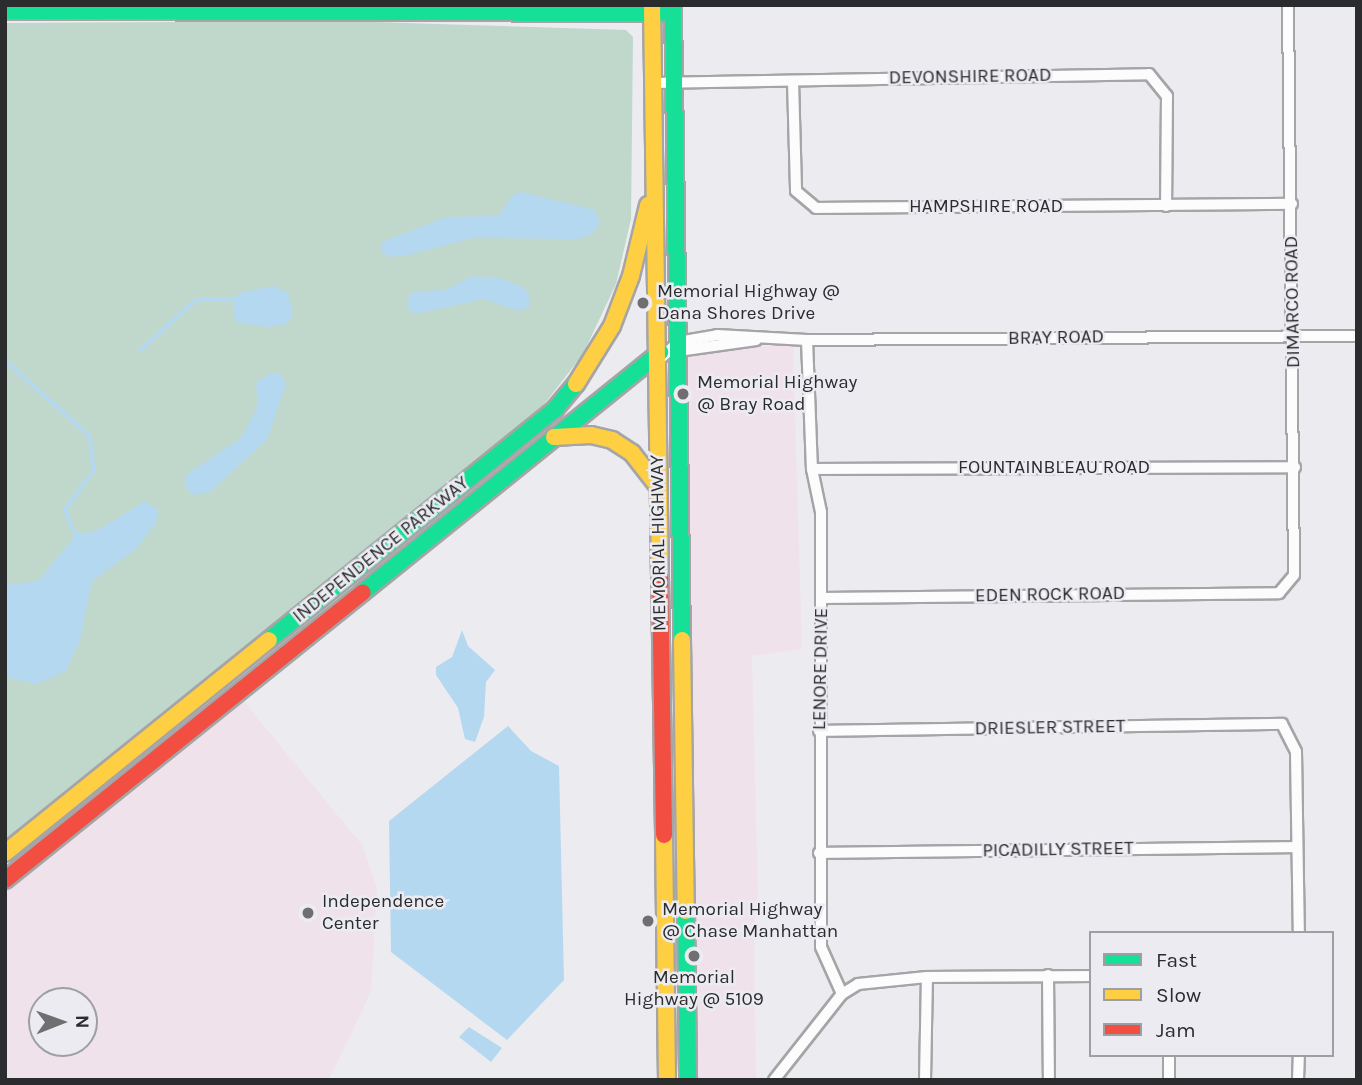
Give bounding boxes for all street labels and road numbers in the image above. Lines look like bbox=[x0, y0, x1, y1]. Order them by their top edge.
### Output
street label: DEVONSHIRE ROAD bbox=[888, 64, 1052, 90]
street label: HAMPSHIRE ROAD bbox=[909, 196, 1063, 218]
street label: DIMARCO ROAD bbox=[1280, 236, 1306, 368]
street label: BRAY ROAD bbox=[1008, 326, 1104, 350]
street label: MEMORIAL HIGHWAY bbox=[646, 455, 672, 631]
street label: FOUNTAINBLEAU ROAD bbox=[958, 457, 1150, 479]
street label: INDEPENDENCE PARKWAY bbox=[288, 472, 474, 628]
street label: EDEN ROCK ROAD bbox=[975, 582, 1125, 608]
street label: LENORE DRIVE bbox=[809, 608, 833, 730]
street label: DRIESLER STREET bbox=[974, 715, 1126, 741]
street label: PICADILLY STREET bbox=[982, 837, 1134, 863]

